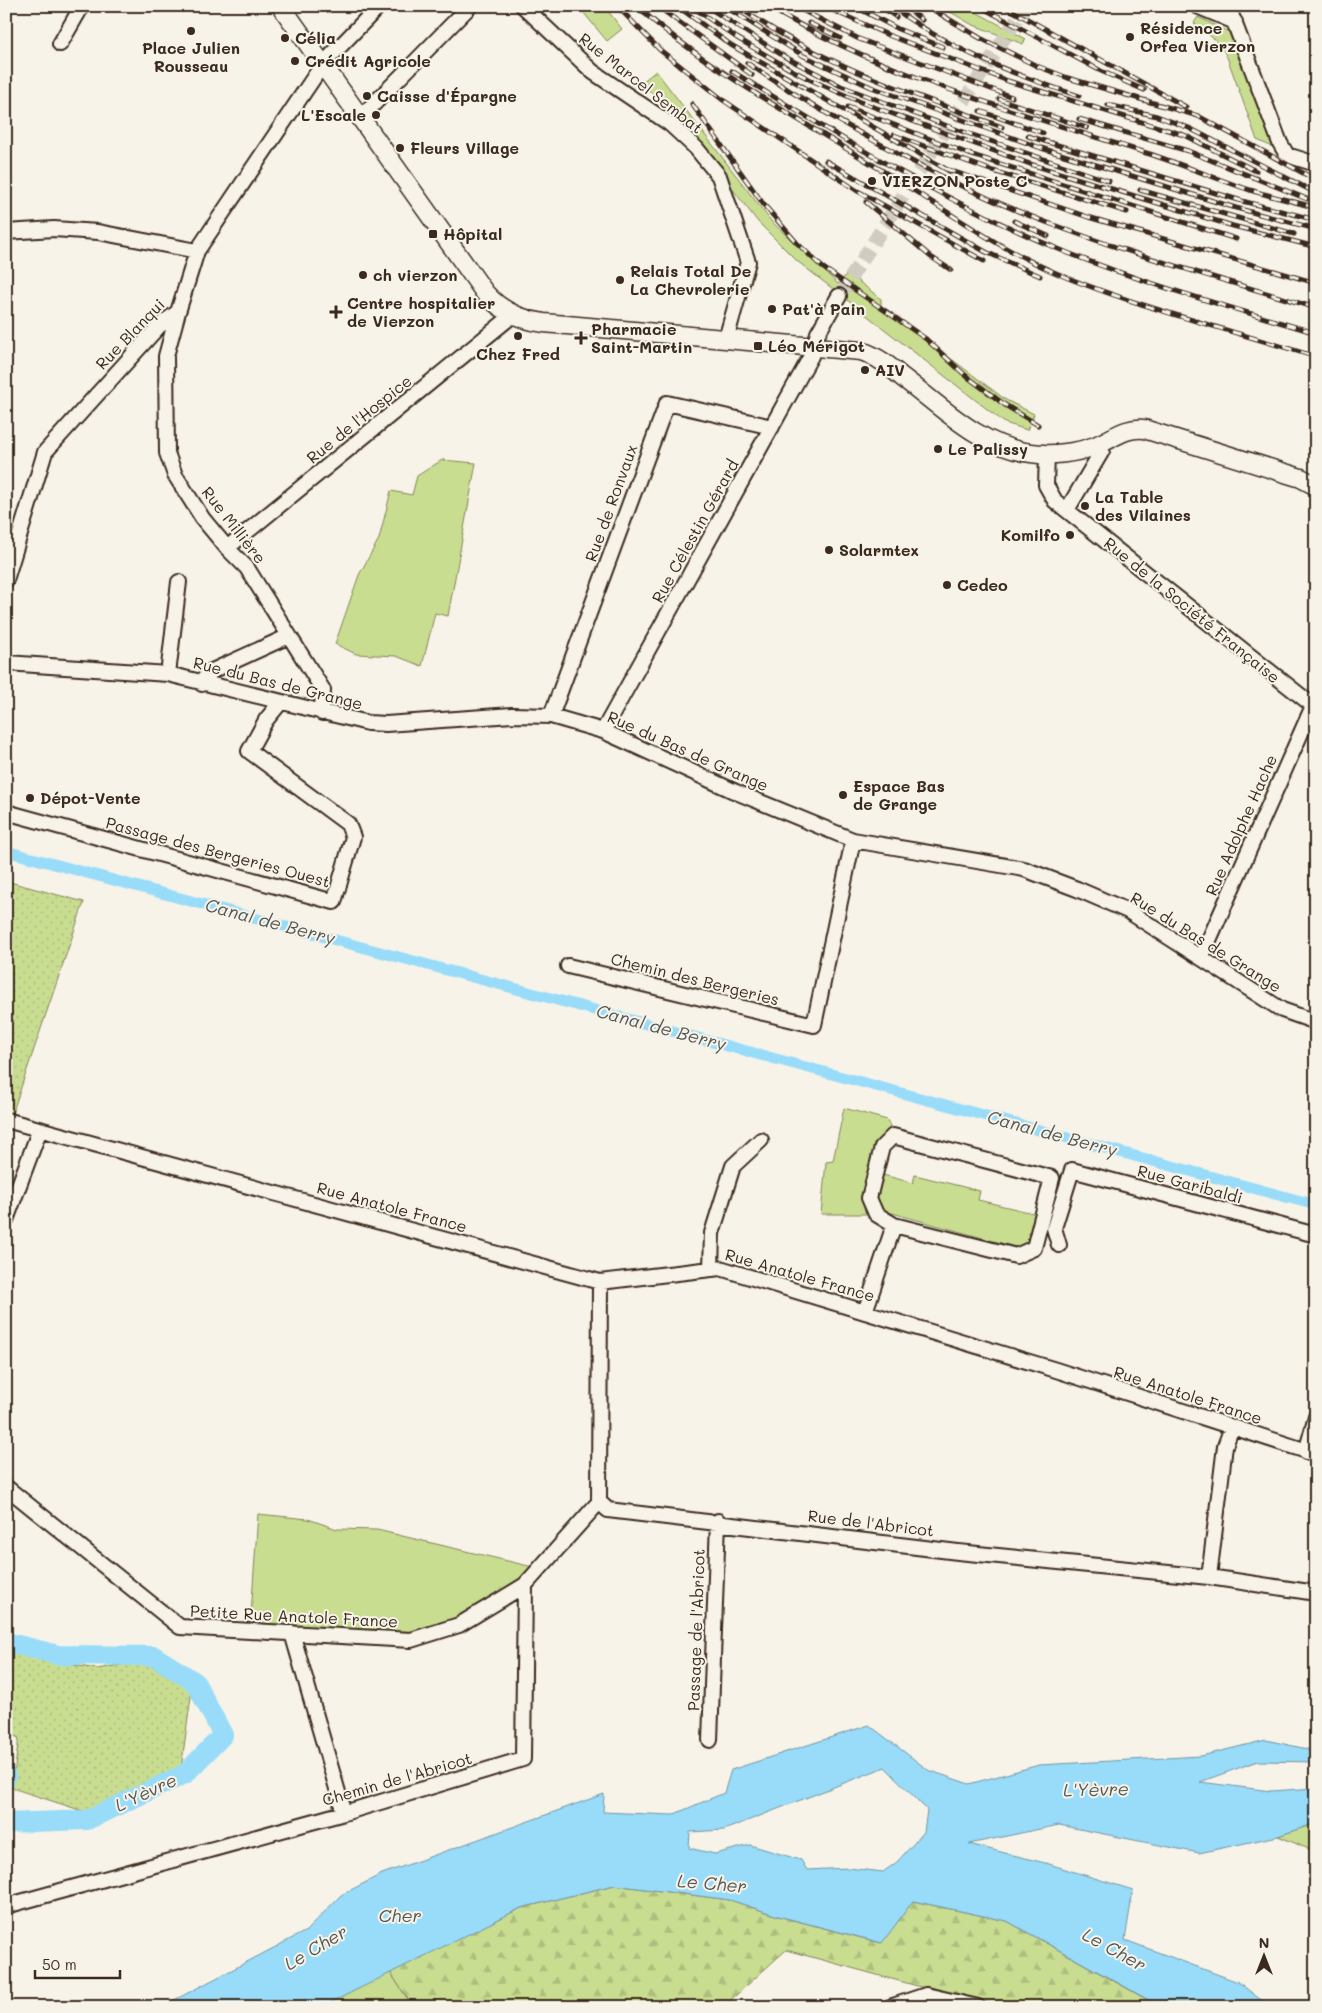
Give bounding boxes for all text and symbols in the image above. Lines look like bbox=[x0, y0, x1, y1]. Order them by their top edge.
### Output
place label: Résidence Orfea Vierzon bbox=[1140, 17, 1255, 56]
marker: Place Julien Rousseau bbox=[185, 25, 197, 37]
place label: Célia bbox=[295, 27, 336, 48]
street label: Rue Marcel Sembat bbox=[575, 28, 708, 138]
marker: Résidence Orfea Vierzon bbox=[1124, 31, 1136, 43]
marker: Célia bbox=[279, 32, 291, 44]
place label: Place Julien Rousseau bbox=[142, 37, 240, 76]
place label: Crédit Agricole bbox=[305, 50, 431, 71]
marker: Crédit Agricole bbox=[289, 55, 301, 67]
place label: Caisse d'Épargne bbox=[377, 85, 517, 106]
marker: Caisse d'Épargne bbox=[361, 90, 373, 102]
place label: L'Escale bbox=[301, 104, 366, 125]
marker: L'Escale bbox=[370, 109, 382, 121]
place label: Fleurs Village bbox=[410, 137, 519, 158]
marker: Fleurs Village bbox=[394, 142, 406, 154]
place label: VIERZON Poste C bbox=[882, 170, 1027, 191]
marker: VIERZON Poste C bbox=[866, 175, 878, 187]
place label: Hôpital bbox=[443, 223, 502, 244]
marker: Hôpital bbox=[427, 228, 439, 240]
place label: Relais Total De La Chevrolerie bbox=[630, 260, 751, 299]
place label: ch vierzon bbox=[373, 264, 458, 285]
marker: ch vierzon bbox=[357, 269, 369, 281]
marker: Relais Total De La Chevrolerie bbox=[614, 274, 626, 286]
place label: Centre hospitalier de Vierzon bbox=[347, 292, 495, 331]
street label: Rue Blanqui bbox=[91, 294, 169, 374]
place label: Pat'à Pain bbox=[782, 298, 865, 319]
marker: Pat'à Pain bbox=[766, 303, 778, 315]
marker: Centre hospitalier de Vierzon bbox=[329, 305, 343, 319]
place label: Pharmacie Saint-Martin bbox=[591, 318, 692, 357]
marker: Chez Fred bbox=[512, 330, 524, 342]
marker: Pharmacie Saint-Martin bbox=[575, 332, 587, 344]
place label: Léo Mérigot bbox=[768, 335, 865, 356]
marker: Léo Mérigot bbox=[752, 340, 764, 352]
place label: Chez Fred bbox=[476, 343, 560, 364]
place label: AIV bbox=[875, 359, 905, 380]
marker: AIV bbox=[859, 364, 871, 376]
street label: Rue de l'Hospice bbox=[302, 370, 416, 468]
place label: Le Palissy bbox=[948, 438, 1028, 459]
street label: Rue de Ronvaux bbox=[580, 441, 641, 564]
marker: Le Palissy bbox=[932, 443, 944, 455]
street label: Rue Célestin Gérard bbox=[646, 455, 743, 606]
street label: Rue Millière bbox=[198, 482, 271, 568]
place label: La Table des Vilaines bbox=[1095, 486, 1191, 525]
marker: La Table des Vilaines bbox=[1079, 500, 1091, 512]
place label: Komilfo bbox=[1001, 524, 1060, 545]
marker: Komilfo bbox=[1064, 529, 1076, 541]
street label: Rue de la Société Française bbox=[1100, 532, 1285, 687]
place label: Solarmtex bbox=[839, 539, 919, 560]
marker: Solarmtex bbox=[823, 544, 835, 556]
place label: Cedeo bbox=[957, 574, 1008, 595]
marker: Cedeo bbox=[941, 579, 953, 591]
street label: Rue du Bas de Grange bbox=[191, 651, 365, 714]
street label: Rue du Bas de Grange bbox=[604, 706, 772, 796]
street label: Rue Adolphe Hache bbox=[1200, 751, 1281, 899]
place label: Espace Bas de Grange bbox=[853, 775, 945, 814]
place label: Dépot-Vente bbox=[40, 787, 141, 808]
marker: Espace Bas de Grange bbox=[837, 789, 849, 801]
marker: Dépot-Vente bbox=[24, 792, 36, 804]
street label: Passage des Bergeries Ouest bbox=[104, 811, 333, 892]
street label: Rue du Bas de Grange bbox=[1127, 887, 1286, 997]
water label: Canal de Berry bbox=[203, 892, 338, 950]
street label: Chemin des Bergeries bbox=[609, 947, 781, 1010]
water label: Canal de Berry bbox=[594, 998, 729, 1056]
water label: Canal de Berry bbox=[985, 1104, 1120, 1162]
street label: Rue Garibaldi bbox=[1135, 1159, 1245, 1208]
street label: Rue Anatole France bbox=[315, 1176, 470, 1237]
street label: Rue Anatole France bbox=[723, 1243, 877, 1306]
street label: Rue Anatole France bbox=[1111, 1361, 1265, 1428]
street label: Rue de l'Abricot bbox=[807, 1504, 935, 1541]
street label: Passage de l'Abricot bbox=[682, 1548, 709, 1712]
street label: Petite Rue Anatole France bbox=[189, 1600, 399, 1631]
street label: Chemin de l'Abricot bbox=[320, 1747, 474, 1810]
water label: L'Yèvre bbox=[111, 1767, 180, 1817]
water label: L'Yèvre bbox=[1063, 1776, 1129, 1802]
water label: Le Cher bbox=[676, 1868, 748, 1898]
water label: Cher bbox=[378, 1903, 422, 1927]
water label: Le Cher bbox=[279, 1919, 351, 1975]
water label: Le Cher bbox=[1078, 1922, 1151, 1976]
north arrow bbox=[1240, 1930, 1290, 1980]
text: N bbox=[1259, 1933, 1269, 1952]
scale bar bbox=[35, 1948, 120, 1980]
text: 50 m bbox=[42, 1954, 77, 1974]

